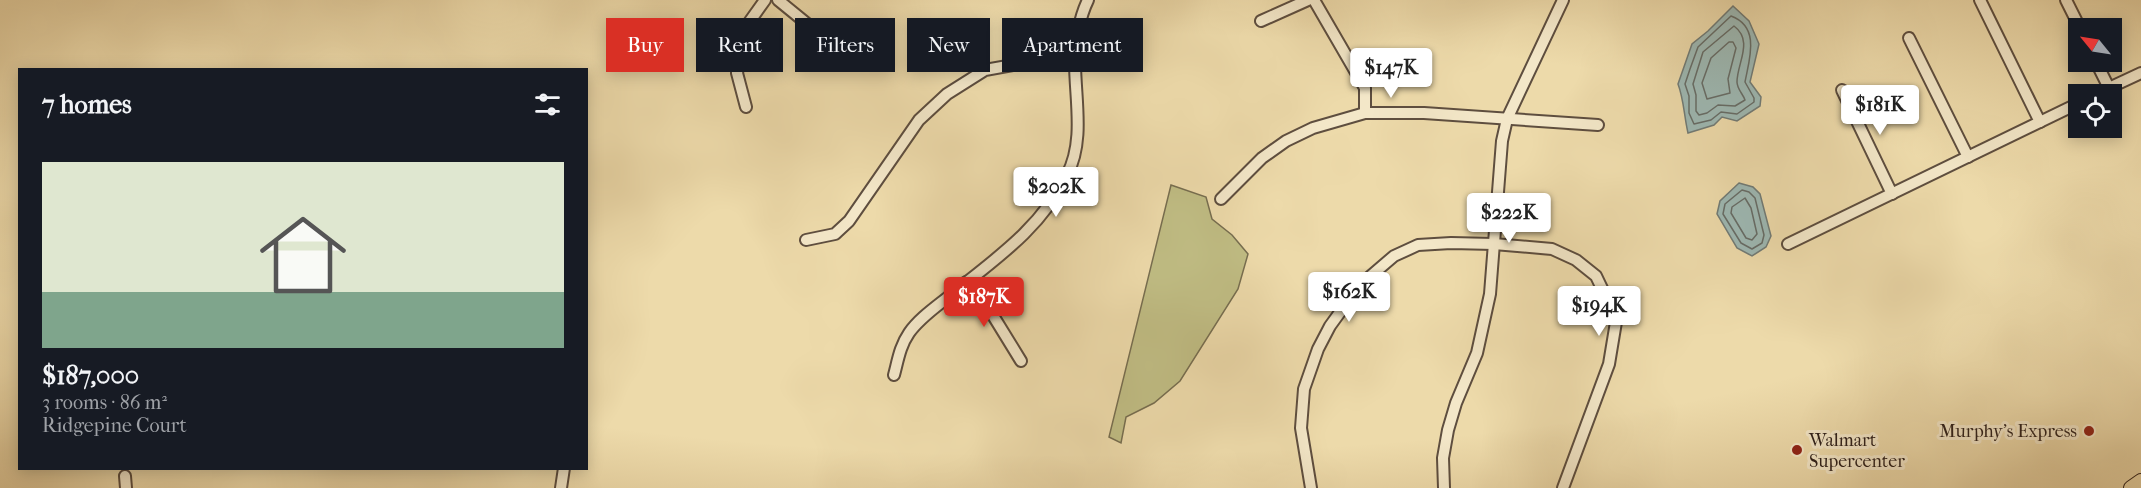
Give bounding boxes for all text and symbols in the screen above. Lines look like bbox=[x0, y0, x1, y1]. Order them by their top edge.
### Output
chip: Buy bbox=[606, 18, 684, 72]
chip: Rent bbox=[696, 18, 783, 72]
chip: Filters bbox=[795, 18, 895, 72]
chip: New bbox=[907, 18, 990, 72]
chip: Apartment bbox=[1002, 18, 1143, 72]
north arrow bbox=[2068, 18, 2122, 72]
map controls bbox=[2068, 18, 2122, 138]
pin: $147K bbox=[1349, 48, 1433, 99]
text: $147K bbox=[1364, 56, 1418, 79]
button: locate bbox=[2068, 84, 2122, 138]
pin: $181K bbox=[1838, 85, 1922, 136]
icon: filters bbox=[531, 88, 564, 121]
text: 7 homes bbox=[42, 89, 132, 120]
text: $181K bbox=[1855, 93, 1905, 116]
pin: $202K bbox=[1014, 167, 1098, 218]
text: $202K bbox=[1027, 175, 1085, 198]
pin: $222K bbox=[1467, 193, 1551, 244]
icon: home bbox=[249, 201, 357, 309]
text: $222K bbox=[1481, 201, 1537, 224]
pin: $162K bbox=[1307, 272, 1391, 323]
pin: $187K bbox=[942, 277, 1026, 328]
text: $162K bbox=[1322, 280, 1376, 303]
text: $187K bbox=[958, 285, 1010, 308]
pin: $194K bbox=[1557, 286, 1641, 337]
text: $194K bbox=[1572, 294, 1626, 317]
text: $187,000 bbox=[42, 360, 139, 391]
text: 3 rooms · 86 m² bbox=[42, 391, 167, 414]
text: Ridgepine Court bbox=[42, 414, 187, 437]
place label: Murphy's Express bbox=[1939, 421, 2077, 442]
marker: Murphy's Express bbox=[2082, 424, 2096, 438]
place label: Walmart Supercenter bbox=[1808, 430, 1905, 472]
marker: Walmart Supercenter bbox=[1790, 443, 1804, 457]

